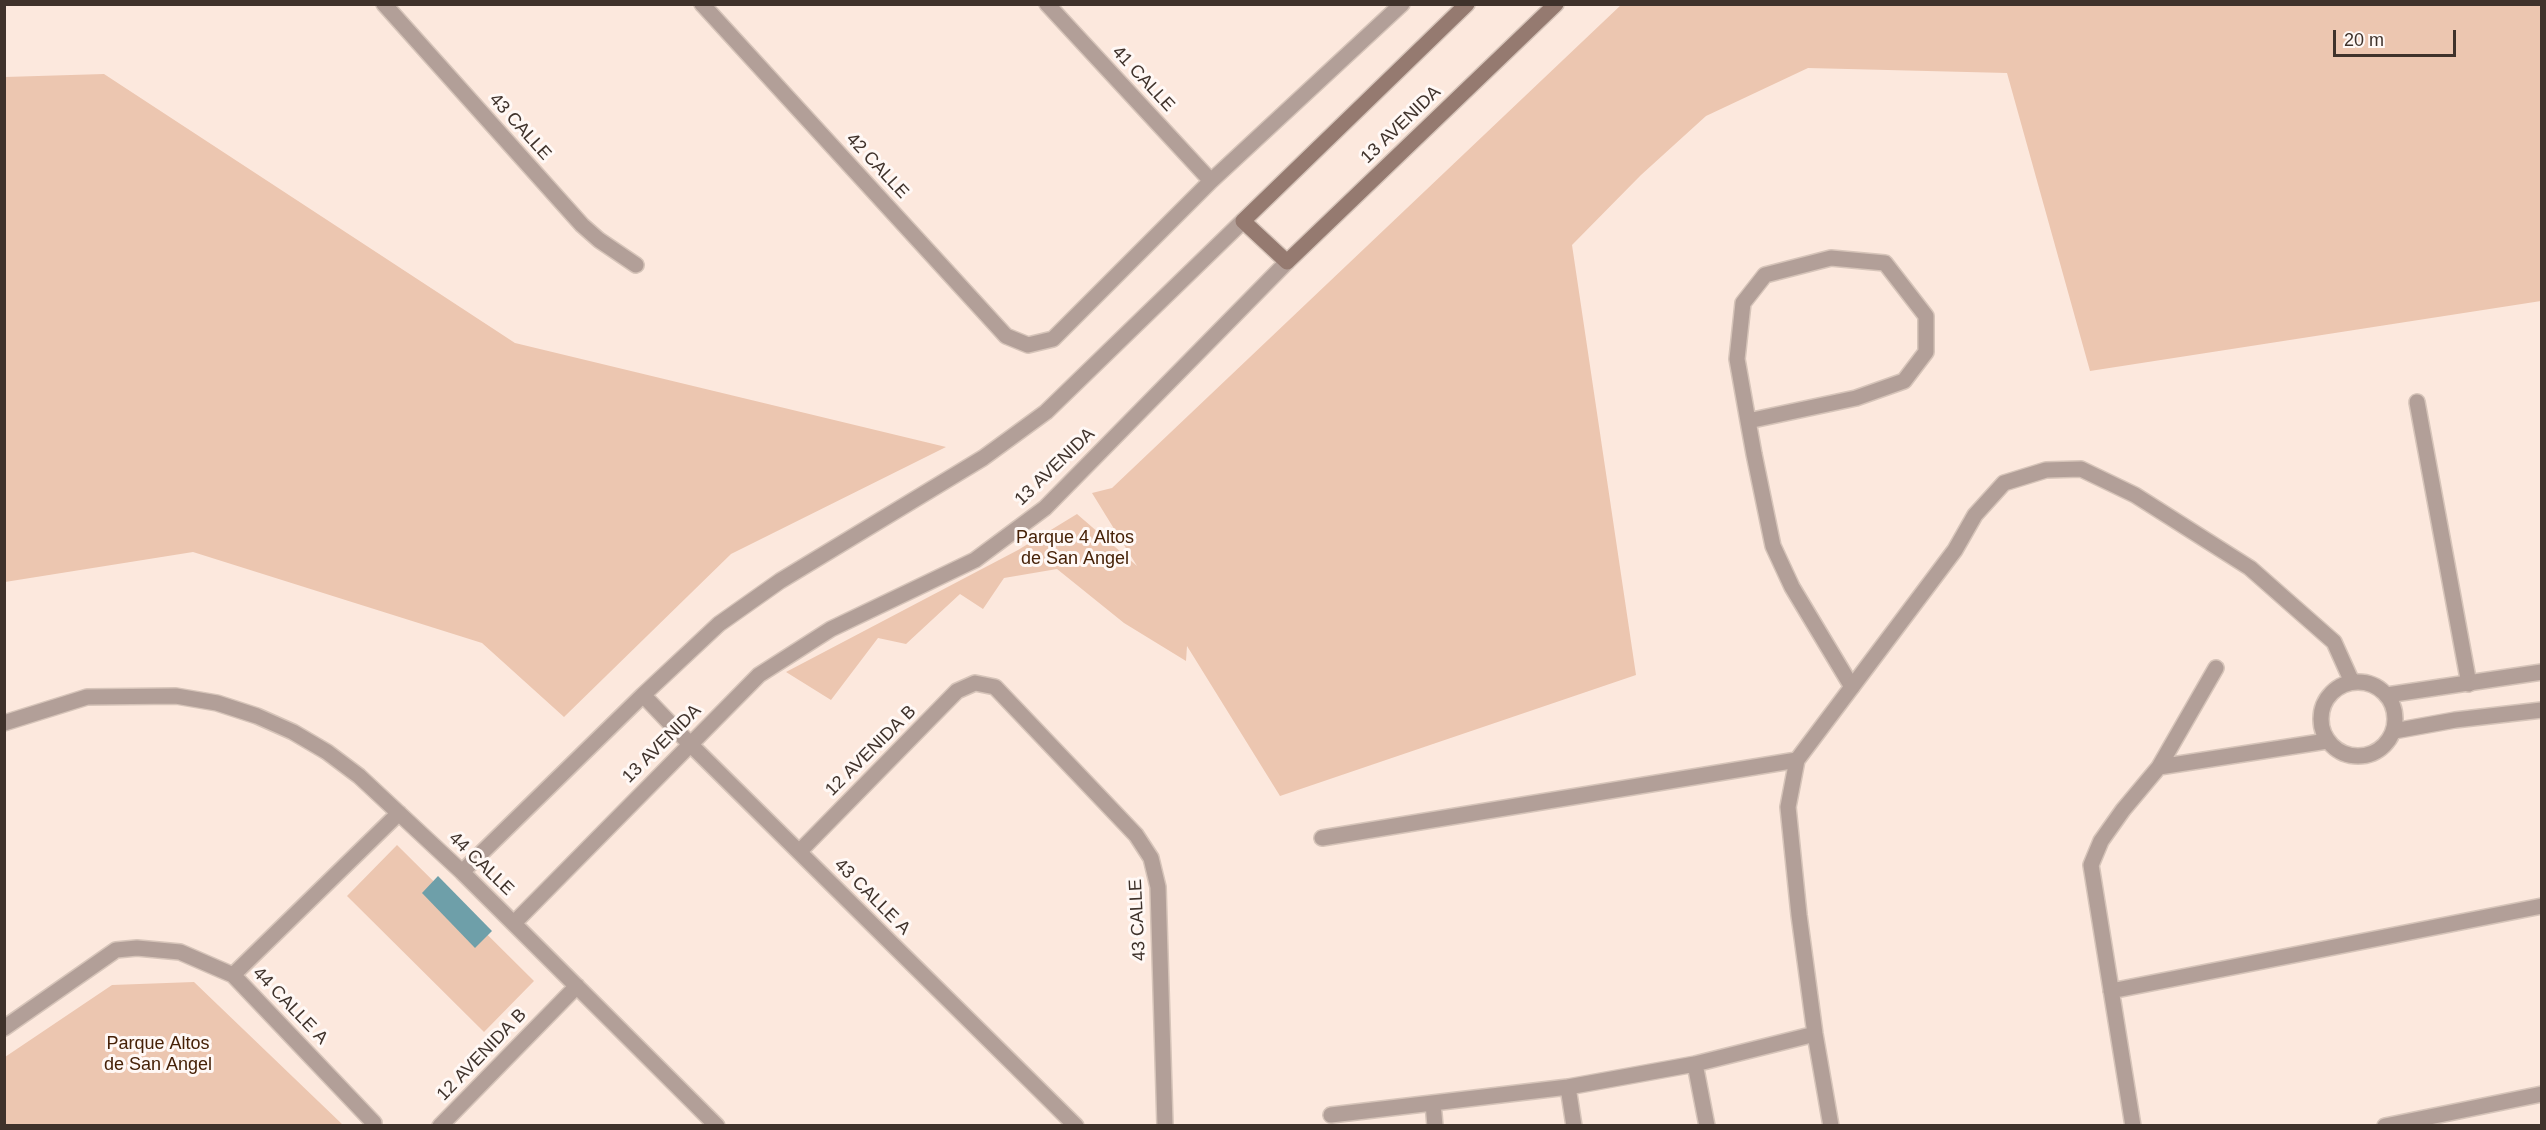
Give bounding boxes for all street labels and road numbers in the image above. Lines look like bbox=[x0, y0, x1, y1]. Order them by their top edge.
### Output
street label: 41 CALLE bbox=[1107, 42, 1179, 116]
street label: 13 AVENIDA bbox=[1357, 82, 1445, 168]
street label: 43 CALLE bbox=[485, 89, 555, 165]
street label: 42 CALLE bbox=[841, 129, 913, 203]
street label: 13 AVENIDA bbox=[1011, 424, 1099, 510]
street label: 13 AVENIDA bbox=[618, 700, 706, 788]
street label: 12 AVENIDA B bbox=[821, 701, 921, 801]
street label: 44 CALLE bbox=[444, 828, 518, 900]
street label: 43 CALLE A bbox=[829, 854, 915, 940]
street label: 43 CALLE bbox=[1125, 878, 1151, 962]
street label: 44 CALLE A bbox=[248, 963, 332, 1049]
street label: 12 AVENIDA B bbox=[433, 1004, 531, 1106]

